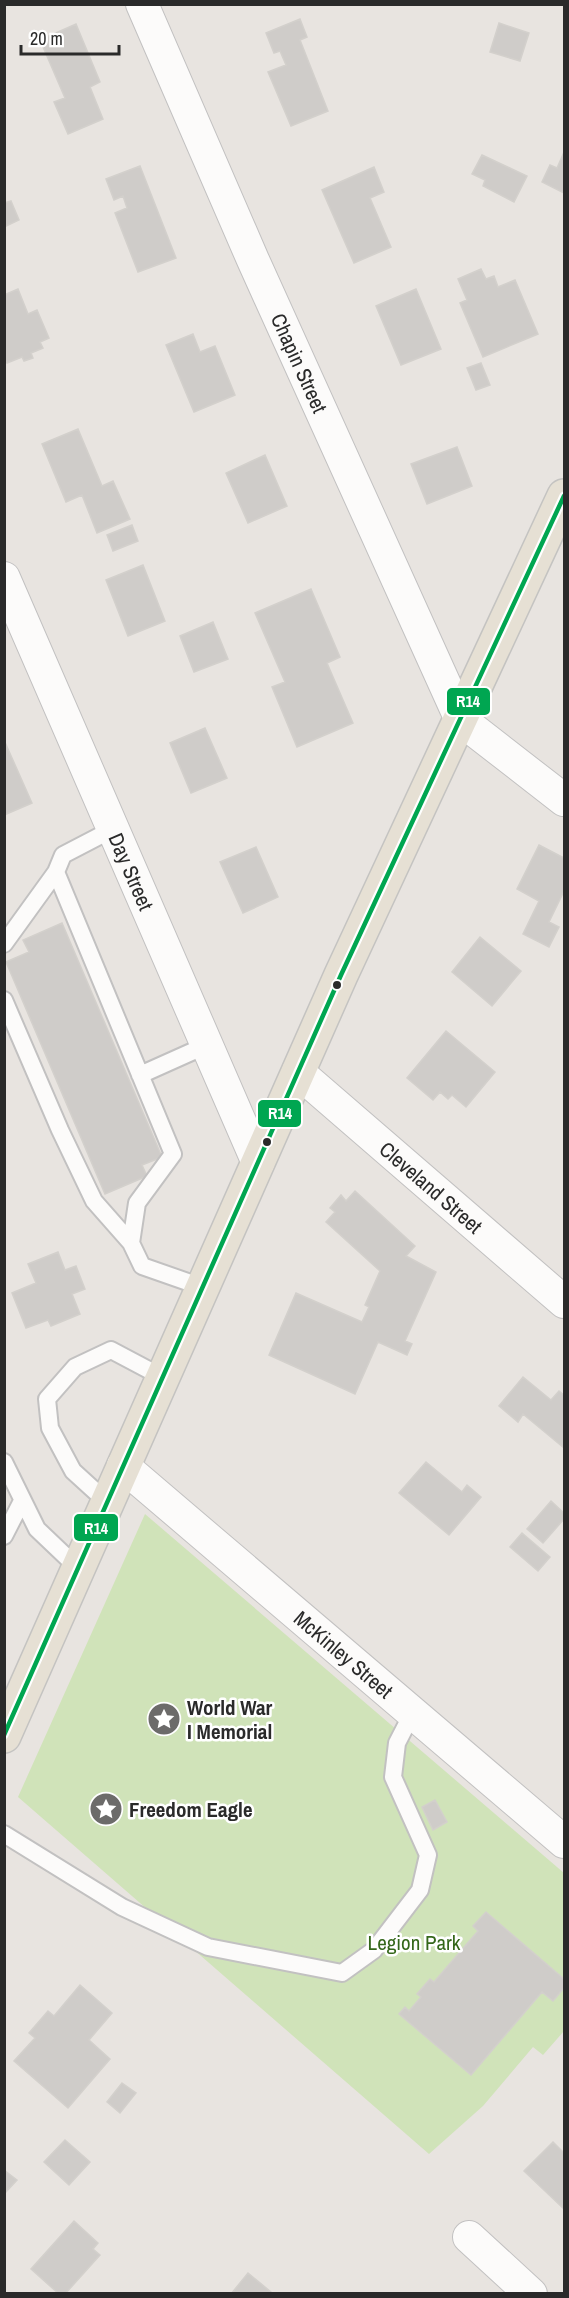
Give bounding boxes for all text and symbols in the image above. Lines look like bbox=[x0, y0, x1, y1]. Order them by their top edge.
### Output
scale bar bbox=[21, 18, 118, 56]
text: 20 m bbox=[30, 26, 63, 51]
street label: Chapin Street bbox=[264, 309, 335, 418]
line badge: R14 bbox=[446, 687, 491, 716]
text: R14 bbox=[456, 690, 481, 712]
street label: Day Street bbox=[102, 828, 161, 915]
unlabelled marker bbox=[331, 979, 343, 991]
line badge: R14 bbox=[257, 1099, 302, 1128]
text: R14 bbox=[268, 1102, 293, 1124]
street label: Cleveland Street bbox=[373, 1134, 489, 1240]
unlabelled marker bbox=[261, 1136, 273, 1148]
line badge: R14 bbox=[73, 1513, 119, 1542]
text: R14 bbox=[84, 1517, 109, 1539]
street label: McKinley Street bbox=[288, 1604, 400, 1705]
place label: World War I Memorial bbox=[187, 1693, 272, 1746]
place icon: World War I Memorial bbox=[146, 1701, 182, 1737]
place icon: Freedom Eagle bbox=[88, 1791, 124, 1827]
place label: Freedom Eagle bbox=[129, 1795, 252, 1824]
park label: Legion Park bbox=[368, 1928, 461, 1957]

